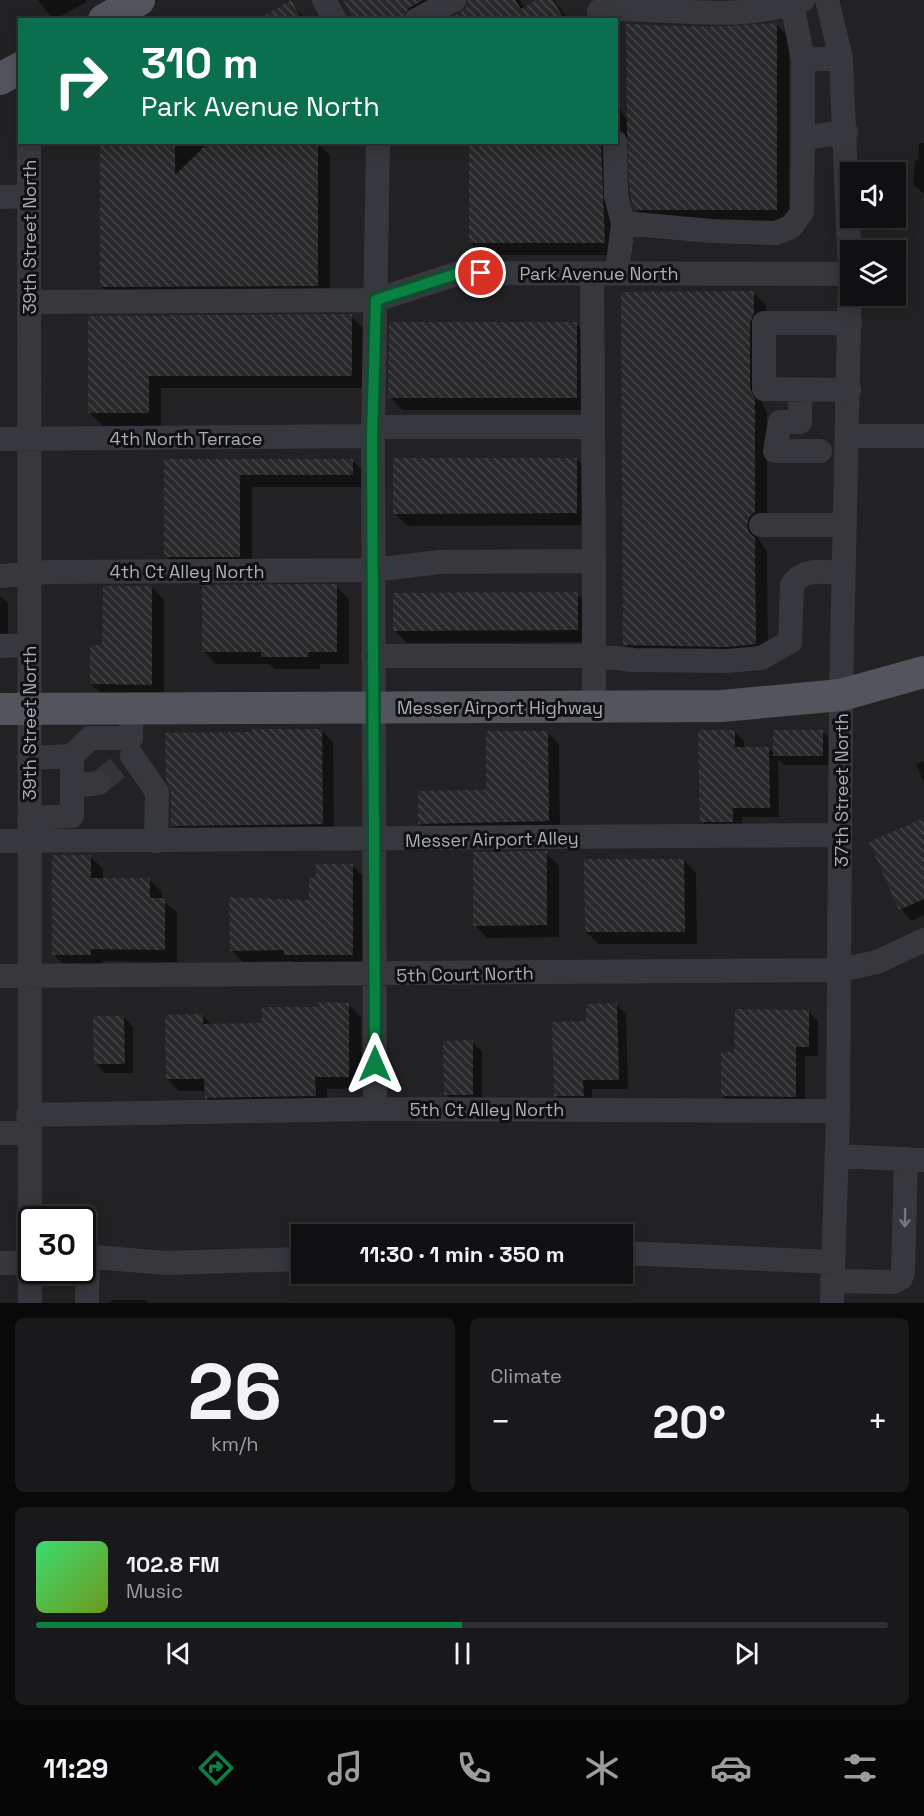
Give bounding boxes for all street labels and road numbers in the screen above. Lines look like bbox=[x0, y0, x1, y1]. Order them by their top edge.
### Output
street label: 39th Street North bbox=[18, 160, 41, 314]
street label: Park Avenue North bbox=[519, 262, 679, 285]
street label: 4th North Terrace bbox=[110, 427, 262, 450]
street label: 4th Ct Alley North bbox=[109, 560, 265, 583]
street label: 39th Street North bbox=[18, 646, 41, 800]
street label: Messer Airport Highway bbox=[397, 696, 603, 719]
street label: 37th Street North bbox=[830, 713, 853, 867]
street label: Messer Airport Alley bbox=[405, 826, 579, 852]
street label: 5th Court North bbox=[396, 961, 534, 987]
street label: 5th Ct Alley North bbox=[410, 1098, 564, 1121]

